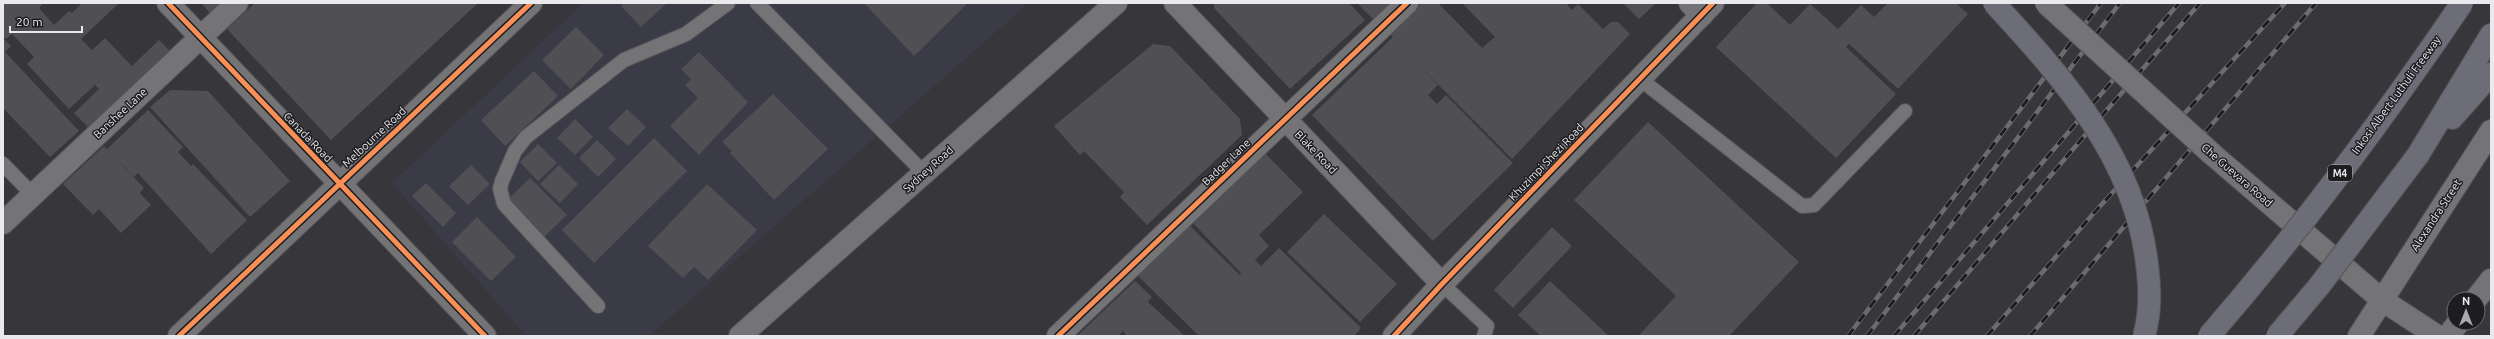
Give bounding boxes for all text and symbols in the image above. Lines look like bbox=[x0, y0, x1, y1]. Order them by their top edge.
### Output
scale bar bbox=[10, 8, 82, 34]
text: 20 m bbox=[16, 15, 43, 28]
street label: Inkosi Albert Luthuli Freeway bbox=[2349, 33, 2443, 156]
street label: Banshee Lane bbox=[91, 85, 149, 141]
street label: Melbourne Road bbox=[340, 105, 408, 169]
street label: Canada Road bbox=[281, 110, 335, 164]
street label: Khuzimpi Shezi Road bbox=[1506, 121, 1586, 203]
street label: Blake Road bbox=[1293, 128, 1339, 176]
street label: Badger Lane bbox=[1200, 136, 1252, 188]
street label: Che Guevara Road bbox=[2199, 141, 2275, 209]
street label: Sydney Road bbox=[901, 144, 955, 194]
road number: M4 bbox=[2328, 165, 2352, 181]
street label: Alexandra Street bbox=[2408, 176, 2464, 253]
north arrow bbox=[2446, 291, 2486, 331]
text: N bbox=[2462, 295, 2470, 307]

